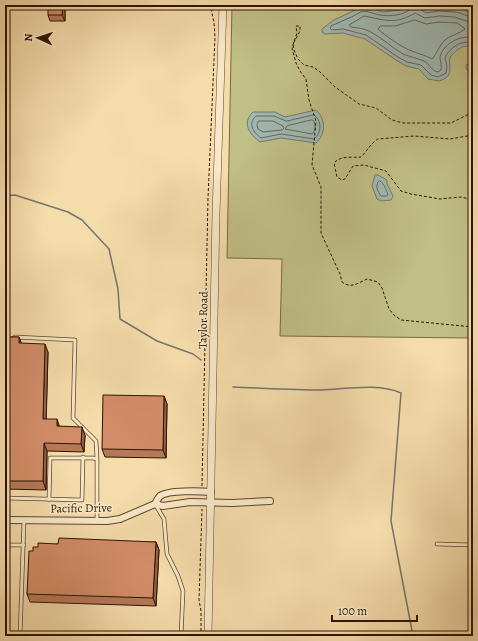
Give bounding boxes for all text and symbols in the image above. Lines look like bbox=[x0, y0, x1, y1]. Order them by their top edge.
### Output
north arrow bbox=[18, 18, 58, 58]
text: N bbox=[21, 33, 36, 42]
street label: Taylor Road bbox=[194, 291, 212, 349]
street label: Pacific Drive bbox=[50, 499, 112, 517]
scale bar bbox=[332, 597, 417, 623]
text: 100 m bbox=[338, 603, 367, 619]

